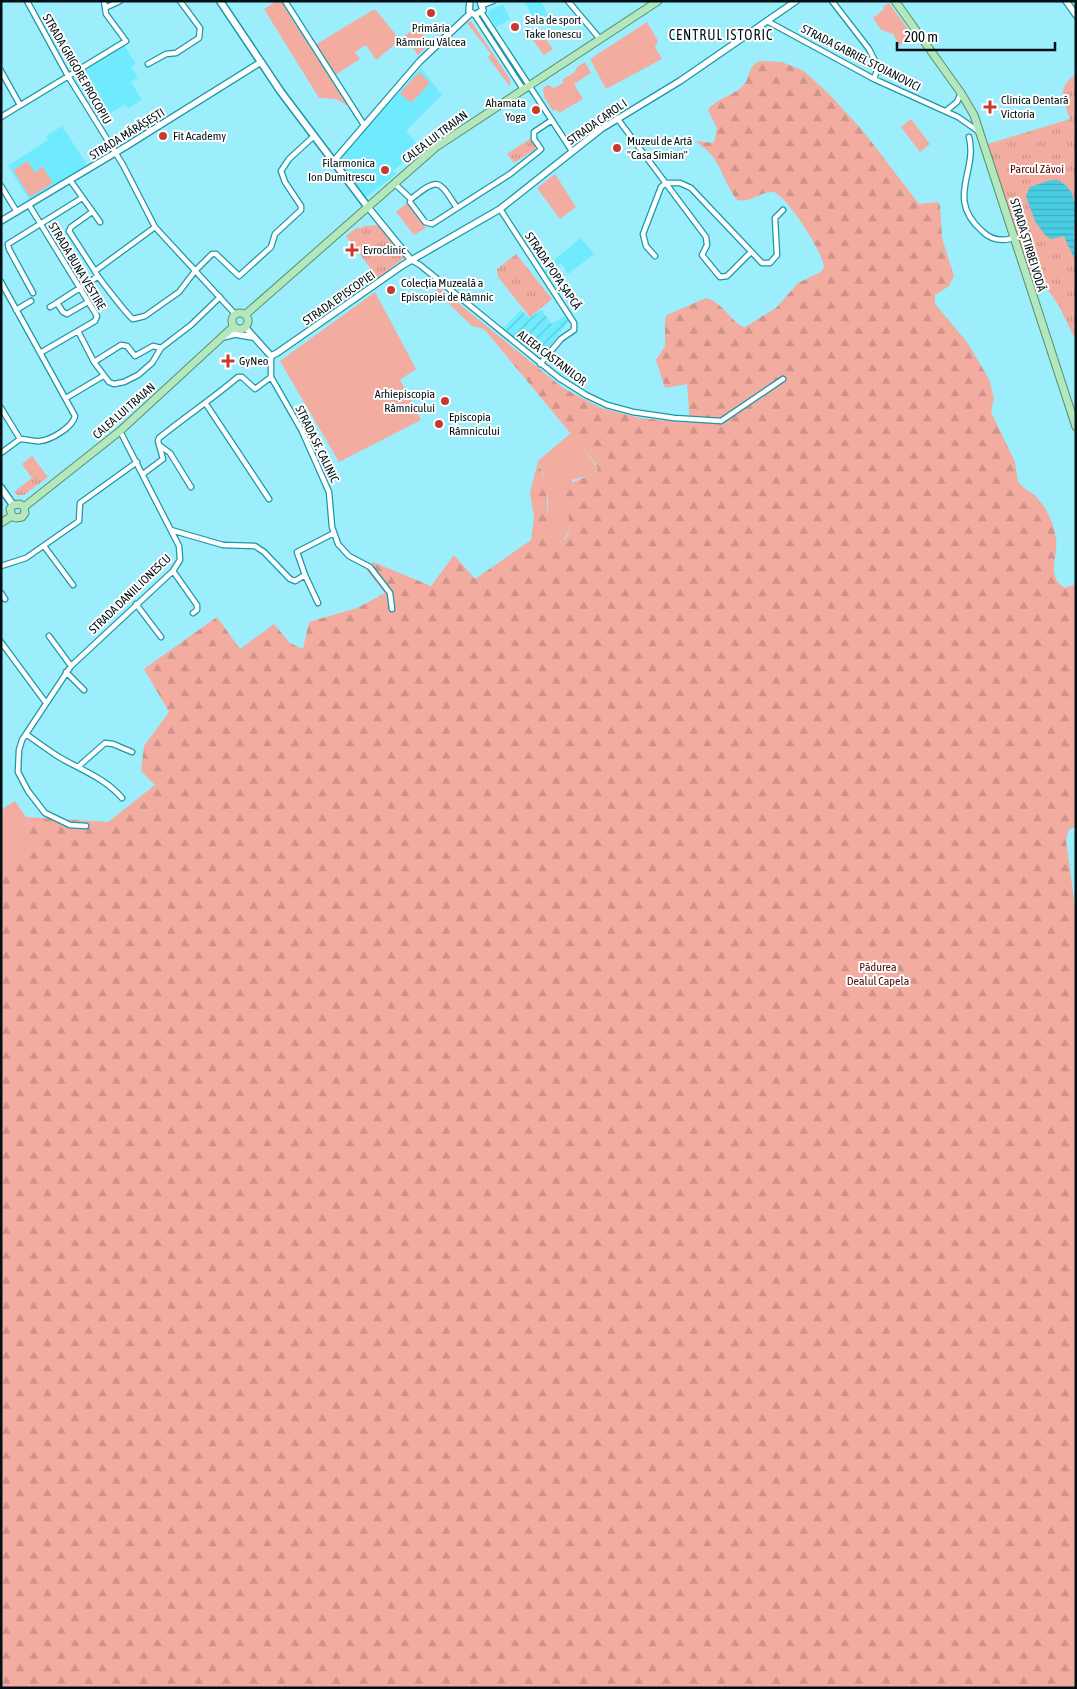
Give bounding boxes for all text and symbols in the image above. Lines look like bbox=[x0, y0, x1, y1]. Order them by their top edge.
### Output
marker: Primăria Râmnicu Vâlcea bbox=[425, 7, 437, 19]
street label: STRADA GRIGORE PROCOPIU bbox=[40, 11, 114, 127]
place label: Sala de sport Take Ionescu bbox=[525, 13, 582, 41]
scale bar bbox=[897, 20, 1054, 52]
place label: Primăria Râmnicu Vâlcea bbox=[396, 21, 466, 49]
marker: Sala de sport Take Ionescu bbox=[509, 21, 521, 33]
street label: STRADA GABRIEL STOIANOVICI bbox=[799, 22, 923, 94]
district label: CENTRUL ISTORIC bbox=[669, 27, 773, 43]
text: 200 m bbox=[904, 28, 938, 45]
place label: Clinica Dentară Victoria bbox=[1001, 93, 1069, 121]
place label: Ahamata Yoga bbox=[485, 96, 526, 124]
street label: STRADA CAROL I bbox=[564, 96, 630, 148]
marker: Clinica Dentară Victoria bbox=[983, 100, 997, 114]
marker: Ahamata Yoga bbox=[530, 104, 542, 116]
street label: STRADA MĂRĂȘEȘTI bbox=[87, 105, 167, 163]
street label: CALEA LUI TRAIAN bbox=[400, 108, 470, 166]
place label: Fit Academy bbox=[173, 129, 226, 143]
marker: Fit Academy bbox=[157, 130, 169, 142]
place label: Muzeul de Artă "Casa Simian" bbox=[627, 134, 692, 162]
marker: Muzeul de Artă "Casa Simian" bbox=[611, 142, 623, 154]
place label: Filarmonica Ion Dumitrescu bbox=[308, 156, 375, 184]
park label: Parcul Zăvoi bbox=[1010, 162, 1064, 176]
marker: Filarmonica Ion Dumitrescu bbox=[379, 164, 391, 176]
street label: STRADA ȘTIRBEI VODĂ bbox=[1007, 197, 1049, 293]
street label: STRADA BUNA VESTIRE bbox=[45, 220, 109, 312]
street label: STRADA POPA ȘAPCĂ bbox=[522, 230, 584, 312]
marker: Evroclinic bbox=[345, 243, 359, 257]
place label: Evroclinic bbox=[363, 243, 406, 257]
street label: STRADA EPISCOPIEI bbox=[300, 268, 378, 328]
place label: Colecția Muzeală a Episcopiei de Râmnic bbox=[401, 276, 494, 304]
marker: Colecția Muzeală a Episcopiei de Râmnic bbox=[385, 284, 397, 296]
street label: ALEEA CASTANILOR bbox=[515, 327, 589, 389]
marker: GyNeo bbox=[221, 354, 235, 368]
place label: GyNeo bbox=[239, 354, 269, 368]
street label: CALEA LUI TRAIAN bbox=[90, 380, 158, 442]
place label: Arhiepiscopia Râmnicului bbox=[375, 387, 435, 415]
marker: Arhiepiscopia Râmnicului bbox=[439, 395, 451, 407]
street label: STRADA SF. CALINIC bbox=[292, 403, 342, 485]
place label: Episcopia Râmnicului bbox=[449, 410, 500, 438]
marker: Episcopia Râmnicului bbox=[433, 418, 445, 430]
street label: STRADA DANIIL IONESCU bbox=[86, 551, 174, 637]
park label: Pădurea Dealul Capela bbox=[847, 960, 909, 988]

